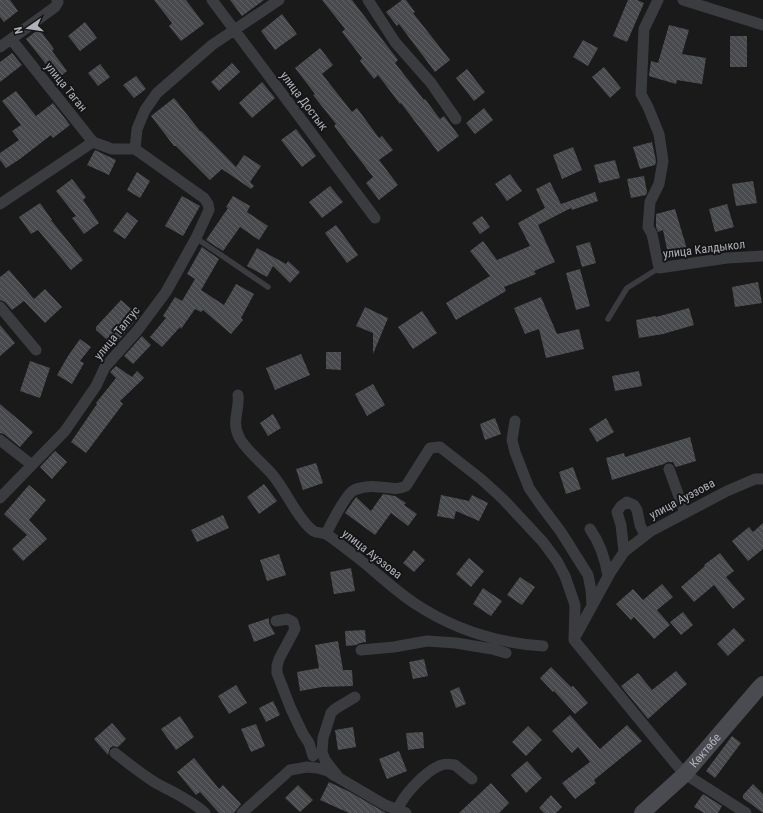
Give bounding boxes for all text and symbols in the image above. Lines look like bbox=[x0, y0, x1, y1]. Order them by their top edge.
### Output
north arrow bbox=[8, 8, 48, 48]
text: N bbox=[12, 25, 26, 35]
street label: улица Таган bbox=[42, 60, 90, 114]
street label: улица Достык bbox=[277, 69, 331, 133]
street label: улица Калдыкол bbox=[662, 237, 746, 261]
street label: улица Талтус bbox=[91, 303, 143, 363]
street label: улица Ауэзова bbox=[647, 476, 717, 522]
street label: улица Ауэзова bbox=[339, 526, 405, 582]
street label: Көктөбе bbox=[687, 730, 724, 770]

